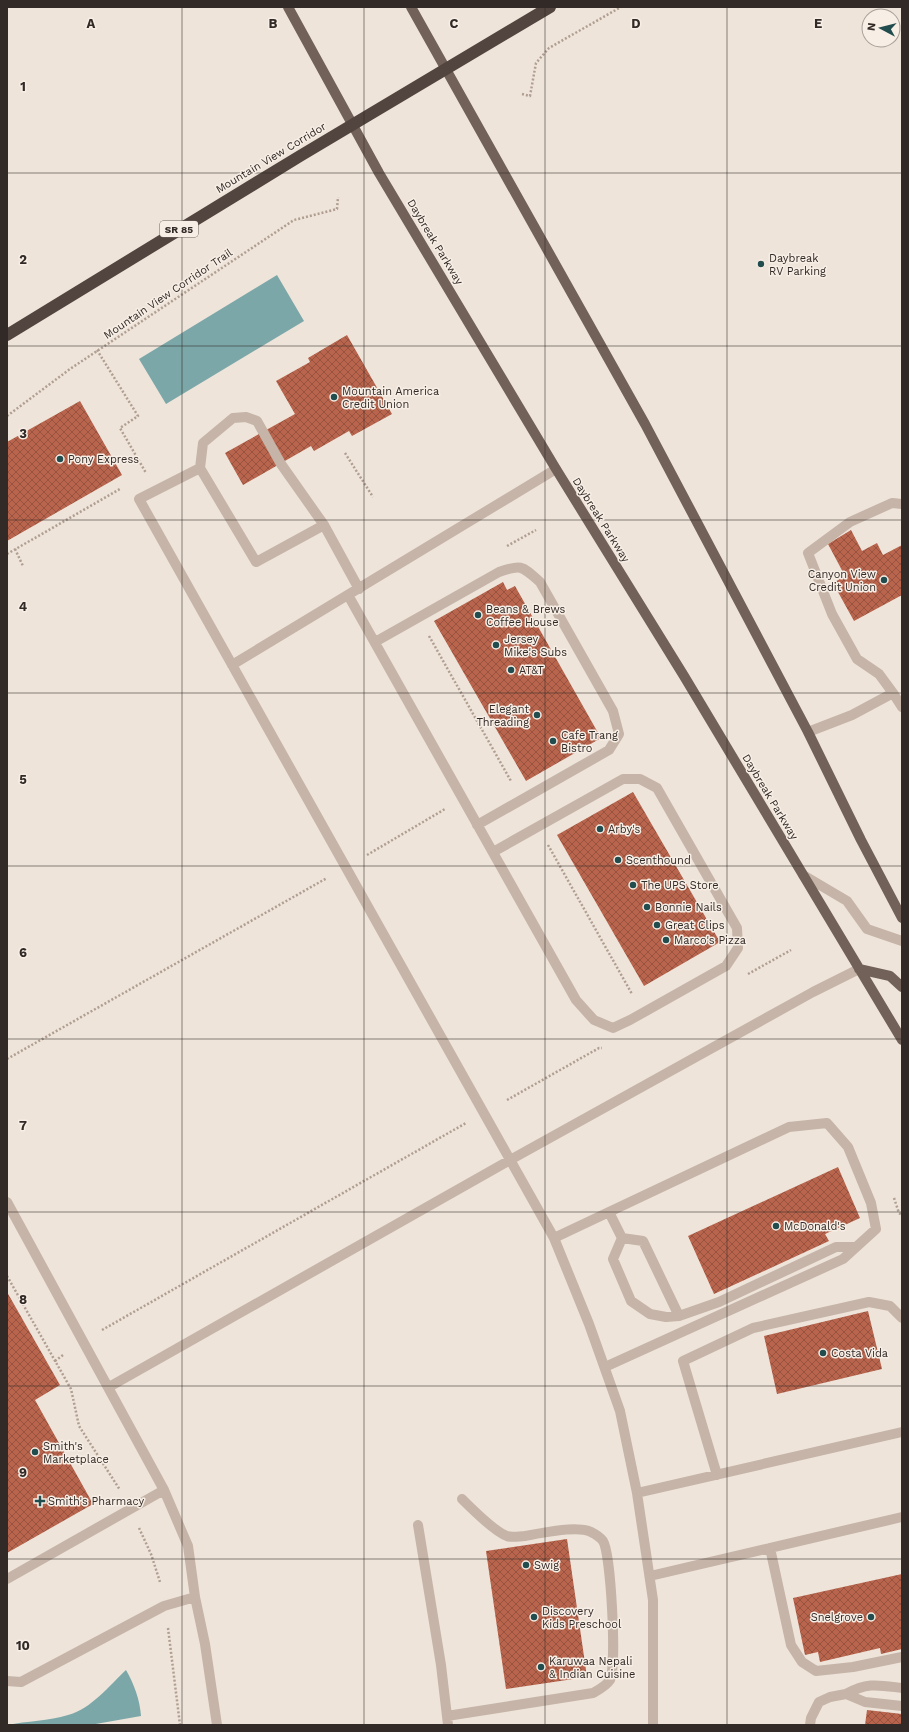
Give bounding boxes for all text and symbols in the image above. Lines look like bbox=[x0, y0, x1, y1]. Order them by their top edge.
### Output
north arrow bbox=[861, 8, 901, 48]
text: A bbox=[87, 16, 96, 31]
text: B bbox=[269, 16, 278, 31]
text: C bbox=[450, 16, 459, 31]
text: D bbox=[631, 16, 641, 31]
text: E bbox=[814, 16, 822, 31]
text: N bbox=[865, 22, 879, 32]
text: 1 bbox=[20, 79, 26, 94]
street label: Mountain View Corridor bbox=[213, 120, 329, 196]
street label: Daybreak Parkway bbox=[404, 197, 466, 287]
road number: SR 85 bbox=[160, 221, 198, 237]
street label: Mountain View Corridor Trail bbox=[101, 246, 235, 342]
text: 2 bbox=[19, 252, 27, 267]
place label: Daybreak RV Parking bbox=[769, 252, 826, 278]
marker: Daybreak RV Parking bbox=[756, 259, 766, 269]
place label: Mountain America Credit Union bbox=[342, 385, 439, 411]
marker: Mountain America Credit Union bbox=[329, 392, 339, 402]
text: 3 bbox=[19, 426, 27, 441]
place label: Pony Express bbox=[68, 453, 139, 466]
marker: Pony Express bbox=[55, 454, 65, 464]
street label: Daybreak Parkway bbox=[570, 475, 632, 565]
place label: Canyon View Credit Union bbox=[808, 568, 876, 594]
marker: Canyon View Credit Union bbox=[879, 575, 889, 585]
text: 4 bbox=[19, 599, 28, 614]
place label: Beans & Brews Coffee House bbox=[486, 603, 566, 629]
marker: Beans & Brews Coffee House bbox=[473, 610, 483, 620]
place label: Jersey Mike's Subs bbox=[504, 633, 567, 659]
marker: Jersey Mike's Subs bbox=[491, 640, 501, 650]
place label: AT&T bbox=[519, 664, 544, 677]
marker: AT&T bbox=[506, 665, 516, 675]
place label: Elegant Threading bbox=[476, 703, 529, 729]
marker: Elegant Threading bbox=[532, 710, 542, 720]
place label: Cafe Trang Bistro bbox=[561, 729, 618, 755]
marker: Cafe Trang Bistro bbox=[548, 736, 558, 746]
street label: Daybreak Parkway bbox=[739, 752, 801, 842]
text: 5 bbox=[19, 772, 27, 787]
place label: Arby's bbox=[608, 823, 641, 836]
marker: Arby's bbox=[595, 824, 605, 834]
place label: Scenthound bbox=[626, 854, 691, 867]
marker: Scenthound bbox=[613, 855, 623, 865]
place label: The UPS Store bbox=[641, 879, 719, 892]
marker: The UPS Store bbox=[628, 880, 638, 890]
place label: Bonnie Nails bbox=[655, 901, 722, 914]
marker: Bonnie Nails bbox=[642, 902, 652, 912]
place label: Great Clips bbox=[665, 919, 725, 932]
marker: Great Clips bbox=[652, 920, 662, 930]
place label: Marco's Pizza bbox=[674, 934, 746, 947]
marker: Marco's Pizza bbox=[661, 935, 671, 945]
text: 6 bbox=[19, 945, 27, 960]
text: 7 bbox=[19, 1118, 27, 1133]
place label: McDonald's bbox=[784, 1220, 846, 1233]
marker: McDonald's bbox=[771, 1221, 781, 1231]
text: 8 bbox=[19, 1292, 27, 1307]
place label: Costa Vida bbox=[831, 1347, 888, 1360]
marker: Costa Vida bbox=[818, 1348, 828, 1358]
place label: Smith's Marketplace bbox=[43, 1440, 109, 1466]
marker: Smith's Marketplace bbox=[30, 1447, 40, 1457]
text: 9 bbox=[19, 1465, 27, 1480]
place label: Smith's Pharmacy bbox=[48, 1495, 144, 1508]
marker: Smith's Pharmacy bbox=[35, 1496, 45, 1506]
place label: Swig bbox=[534, 1559, 559, 1572]
marker: Swig bbox=[521, 1560, 531, 1570]
place label: Discovery Kids Preschool bbox=[542, 1605, 622, 1631]
place label: Snelgrove bbox=[811, 1611, 863, 1624]
marker: Discovery Kids Preschool bbox=[529, 1612, 539, 1622]
marker: Snelgrove bbox=[866, 1612, 876, 1622]
text: 10 bbox=[16, 1638, 30, 1653]
place label: Karuwaa Nepali & Indian Cuisine bbox=[549, 1655, 635, 1681]
marker: Karuwaa Nepali & Indian Cuisine bbox=[536, 1662, 546, 1672]

